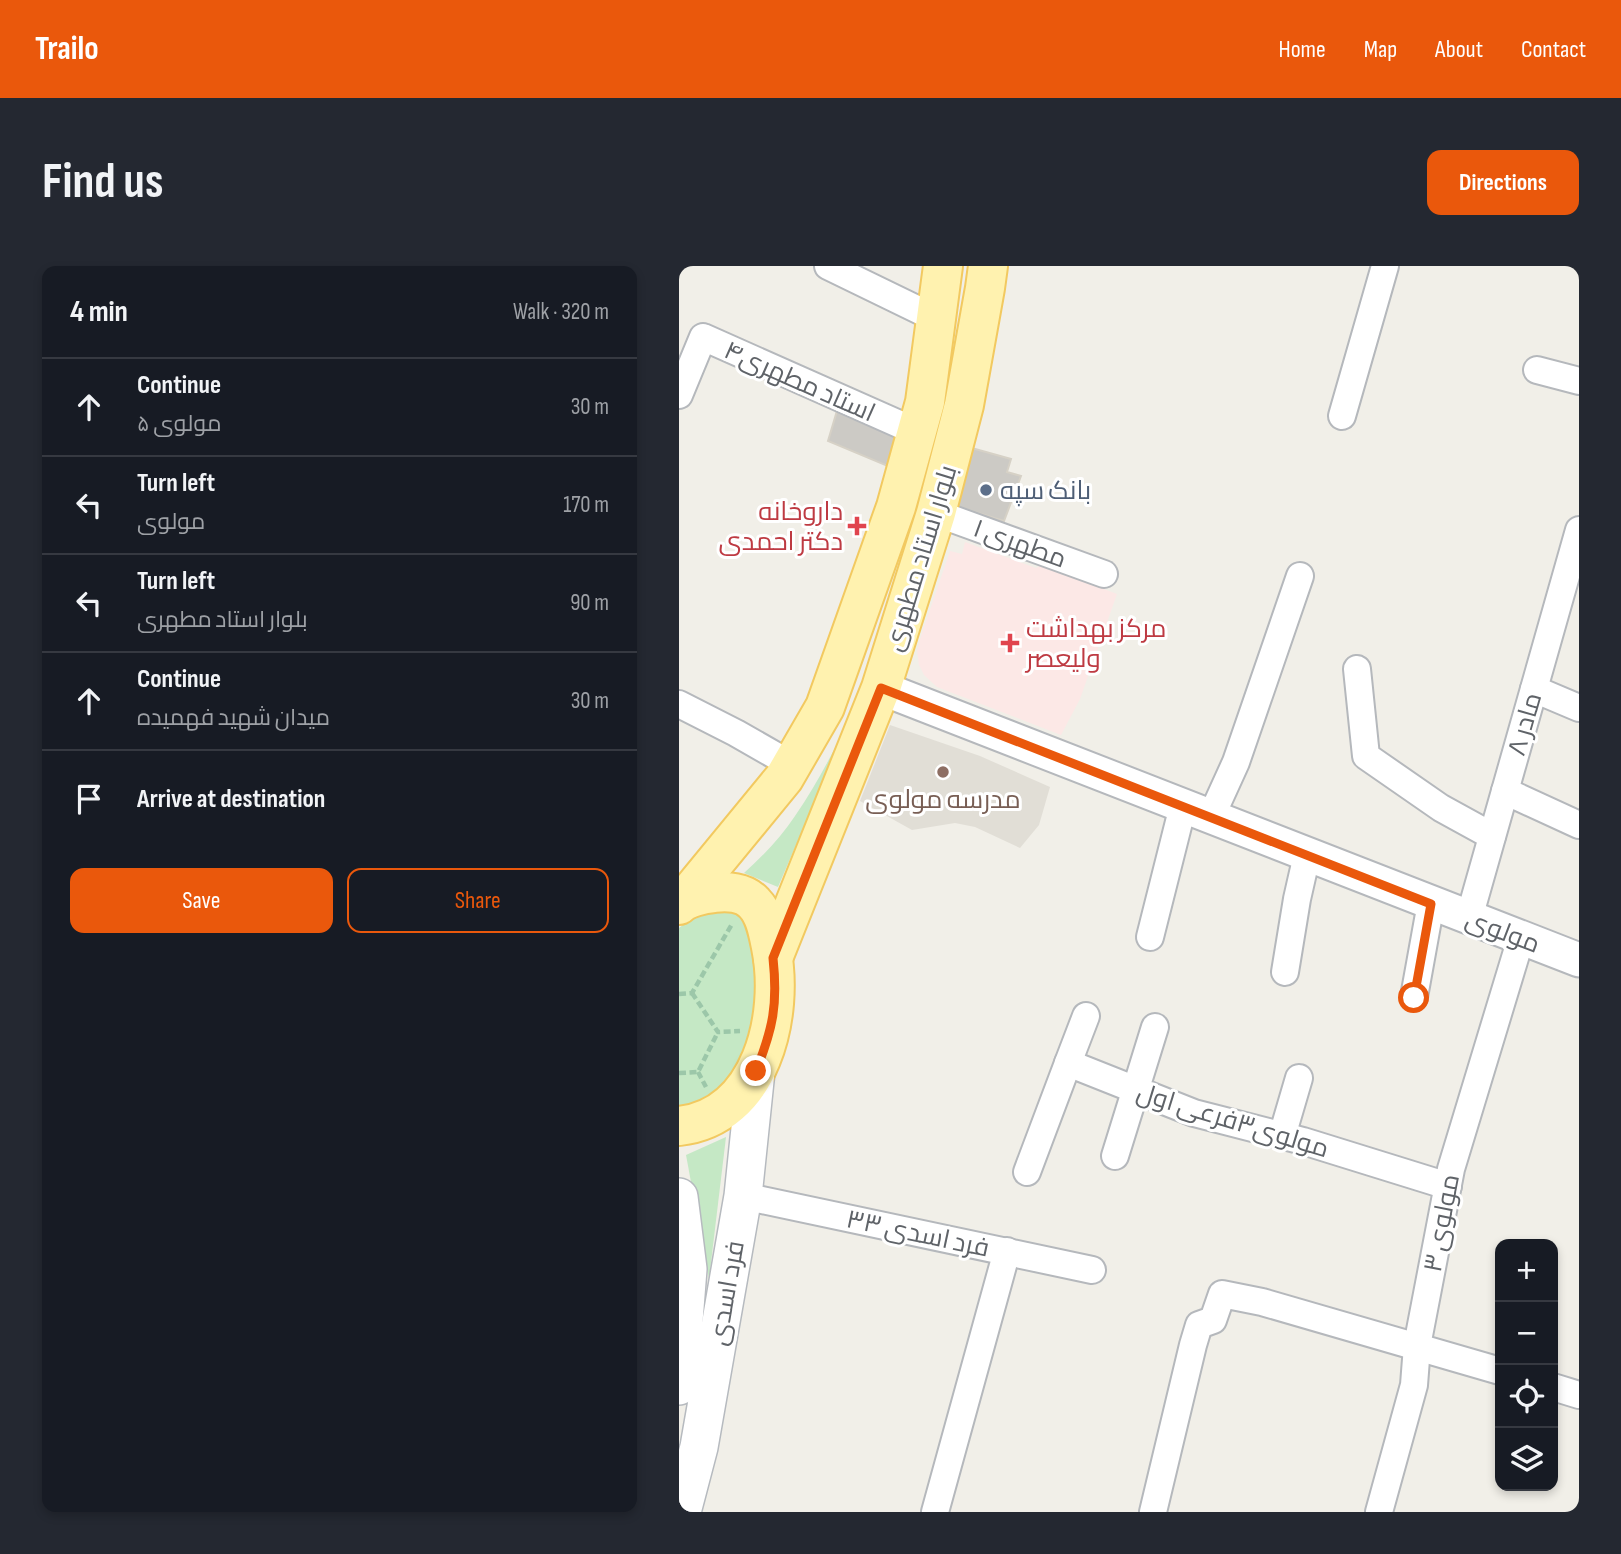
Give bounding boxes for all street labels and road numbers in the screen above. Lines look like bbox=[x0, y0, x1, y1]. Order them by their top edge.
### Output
street label: استاد مطهری۴ bbox=[719, 335, 880, 430]
street label: بلوار استاد مطهری bbox=[878, 462, 964, 655]
street label: مطهری ۱ bbox=[969, 513, 1070, 575]
street label: مادر ۸ bbox=[1502, 689, 1549, 760]
street label: مولوی bbox=[1461, 904, 1544, 961]
street label: مولوی۳فرعی اول bbox=[1133, 1077, 1332, 1165]
street label: مولوی ۳ bbox=[1418, 1172, 1467, 1275]
street label: فرد اسدی ۳۳ bbox=[843, 1204, 992, 1265]
street label: فرد اسدی bbox=[703, 1238, 752, 1348]

